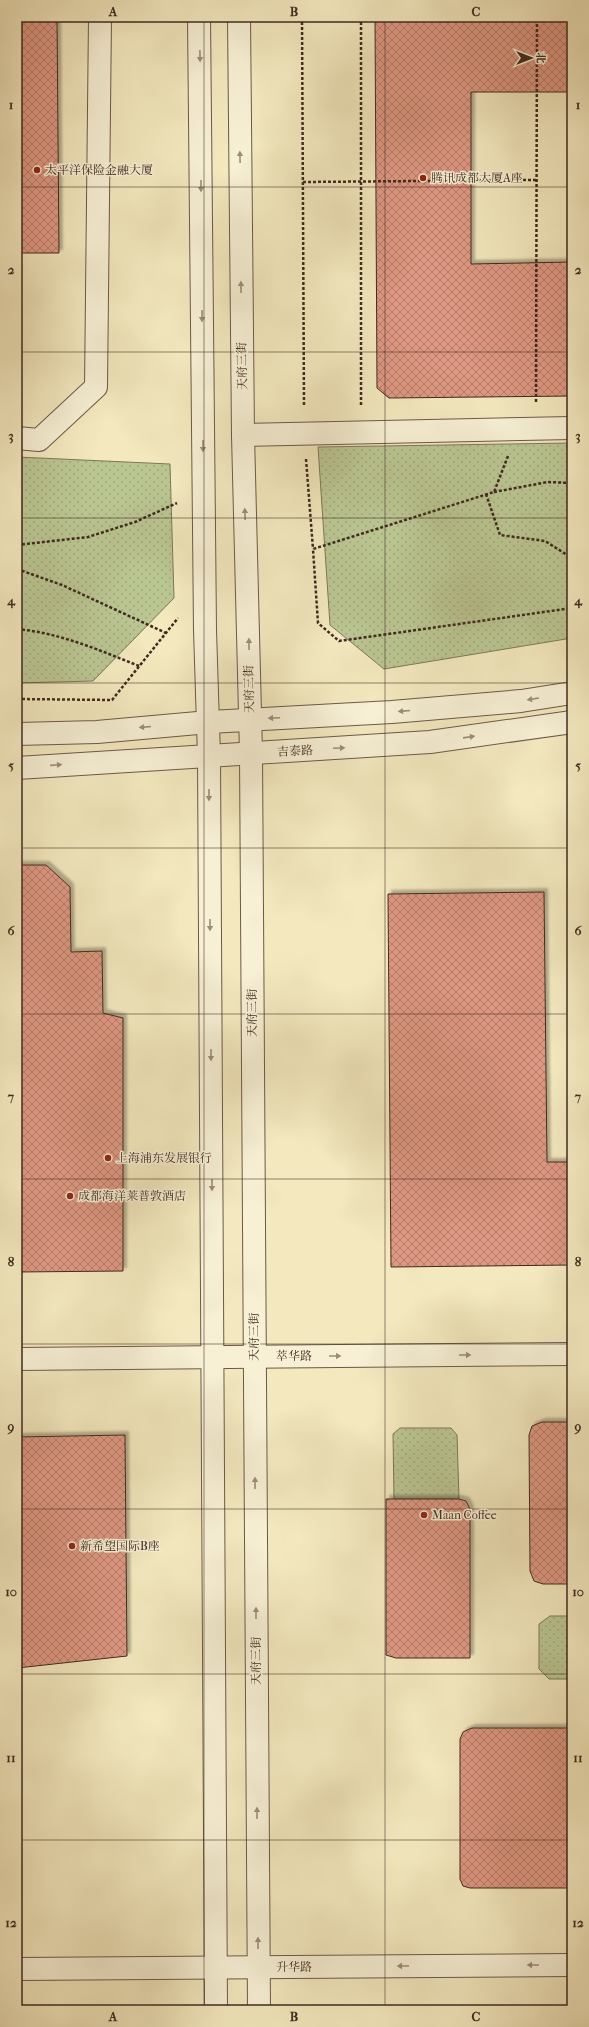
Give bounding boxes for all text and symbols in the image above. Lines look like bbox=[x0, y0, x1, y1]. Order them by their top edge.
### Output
text: A bbox=[108, 4, 118, 19]
text: B bbox=[290, 4, 299, 19]
text: C bbox=[472, 4, 481, 19]
north arrow bbox=[511, 38, 551, 78]
one-way arrow bbox=[197, 50, 203, 63]
text: 北 bbox=[534, 53, 547, 64]
text: 1 bbox=[9, 97, 14, 112]
text: 1 bbox=[576, 97, 581, 112]
one-way arrow bbox=[237, 150, 243, 163]
place label: 太平洋保险金融大厦 bbox=[45, 163, 153, 177]
marker: 太平洋保险金融大厦 bbox=[32, 165, 42, 175]
place label: 腾讯成都大厦A座 bbox=[431, 171, 523, 185]
marker: 腾讯成都大厦A座 bbox=[418, 173, 428, 183]
one-way arrow bbox=[198, 180, 204, 193]
text: 2 bbox=[8, 262, 15, 277]
text: 2 bbox=[575, 262, 582, 277]
one-way arrow bbox=[238, 281, 245, 293]
one-way arrow bbox=[199, 310, 205, 323]
street label: 天府三街 bbox=[235, 341, 249, 390]
text: 3 bbox=[8, 428, 14, 444]
text: 3 bbox=[575, 428, 581, 444]
one-way arrow bbox=[200, 440, 206, 453]
one-way arrow bbox=[242, 507, 248, 520]
text: 4 bbox=[6, 593, 16, 609]
text: 4 bbox=[573, 593, 583, 609]
one-way arrow bbox=[246, 637, 252, 650]
street label: 天府三街 bbox=[242, 664, 256, 713]
one-way arrow bbox=[527, 697, 540, 703]
one-way arrow bbox=[398, 708, 410, 715]
one-way arrow bbox=[267, 715, 280, 721]
one-way arrow bbox=[139, 724, 151, 731]
one-way arrow bbox=[463, 734, 475, 740]
street label: 吉泰路 bbox=[277, 743, 313, 759]
one-way arrow bbox=[333, 745, 346, 751]
text: 5 bbox=[8, 758, 14, 773]
text: 5 bbox=[575, 758, 581, 773]
one-way arrow bbox=[50, 762, 62, 769]
one-way arrow bbox=[206, 789, 212, 802]
one-way arrow bbox=[207, 919, 213, 932]
text: 6 bbox=[7, 923, 15, 938]
text: 6 bbox=[574, 923, 582, 938]
street label: 天府三街 bbox=[245, 988, 259, 1037]
one-way arrow bbox=[208, 1049, 214, 1062]
text: 7 bbox=[7, 1089, 15, 1104]
text: 7 bbox=[574, 1089, 582, 1104]
place label: 上海浦东发展银行 bbox=[116, 1151, 212, 1165]
marker: 上海浦东发展银行 bbox=[103, 1153, 113, 1163]
one-way arrow bbox=[208, 1179, 215, 1191]
place label: 成都海洋莱普敦酒店 bbox=[78, 1189, 186, 1203]
marker: 成都海洋莱普敦酒店 bbox=[65, 1191, 75, 1201]
text: 8 bbox=[8, 1254, 15, 1269]
text: 8 bbox=[575, 1254, 582, 1269]
street label: 天府三街 bbox=[247, 1312, 261, 1361]
street label: 萃华路 bbox=[276, 1349, 312, 1363]
one-way arrow bbox=[459, 1352, 472, 1358]
one-way arrow bbox=[329, 1353, 342, 1359]
text: 9 bbox=[7, 1419, 15, 1435]
text: 9 bbox=[574, 1419, 582, 1435]
one-way arrow bbox=[252, 1476, 258, 1489]
place label: Maan Coffee bbox=[432, 1508, 497, 1522]
marker: Maan Coffee bbox=[419, 1510, 429, 1520]
place label: 新希望国际B座 bbox=[80, 1539, 160, 1553]
marker: 新希望国际B座 bbox=[67, 1541, 77, 1551]
text: 10 bbox=[5, 1584, 17, 1599]
text: 10 bbox=[572, 1584, 584, 1599]
one-way arrow bbox=[253, 1606, 259, 1619]
street label: 天府三街 bbox=[249, 1636, 263, 1685]
text: 11 bbox=[6, 1750, 16, 1765]
text: 11 bbox=[573, 1750, 583, 1765]
one-way arrow bbox=[254, 1807, 261, 1819]
text: 12 bbox=[5, 1915, 17, 1930]
text: 12 bbox=[572, 1915, 584, 1930]
one-way arrow bbox=[255, 1936, 261, 1949]
street label: 升华路 bbox=[276, 1960, 312, 1974]
one-way arrow bbox=[526, 1962, 539, 1968]
one-way arrow bbox=[396, 1963, 409, 1969]
text: A bbox=[108, 2009, 118, 2024]
text: B bbox=[290, 2009, 299, 2024]
text: C bbox=[472, 2009, 481, 2024]

